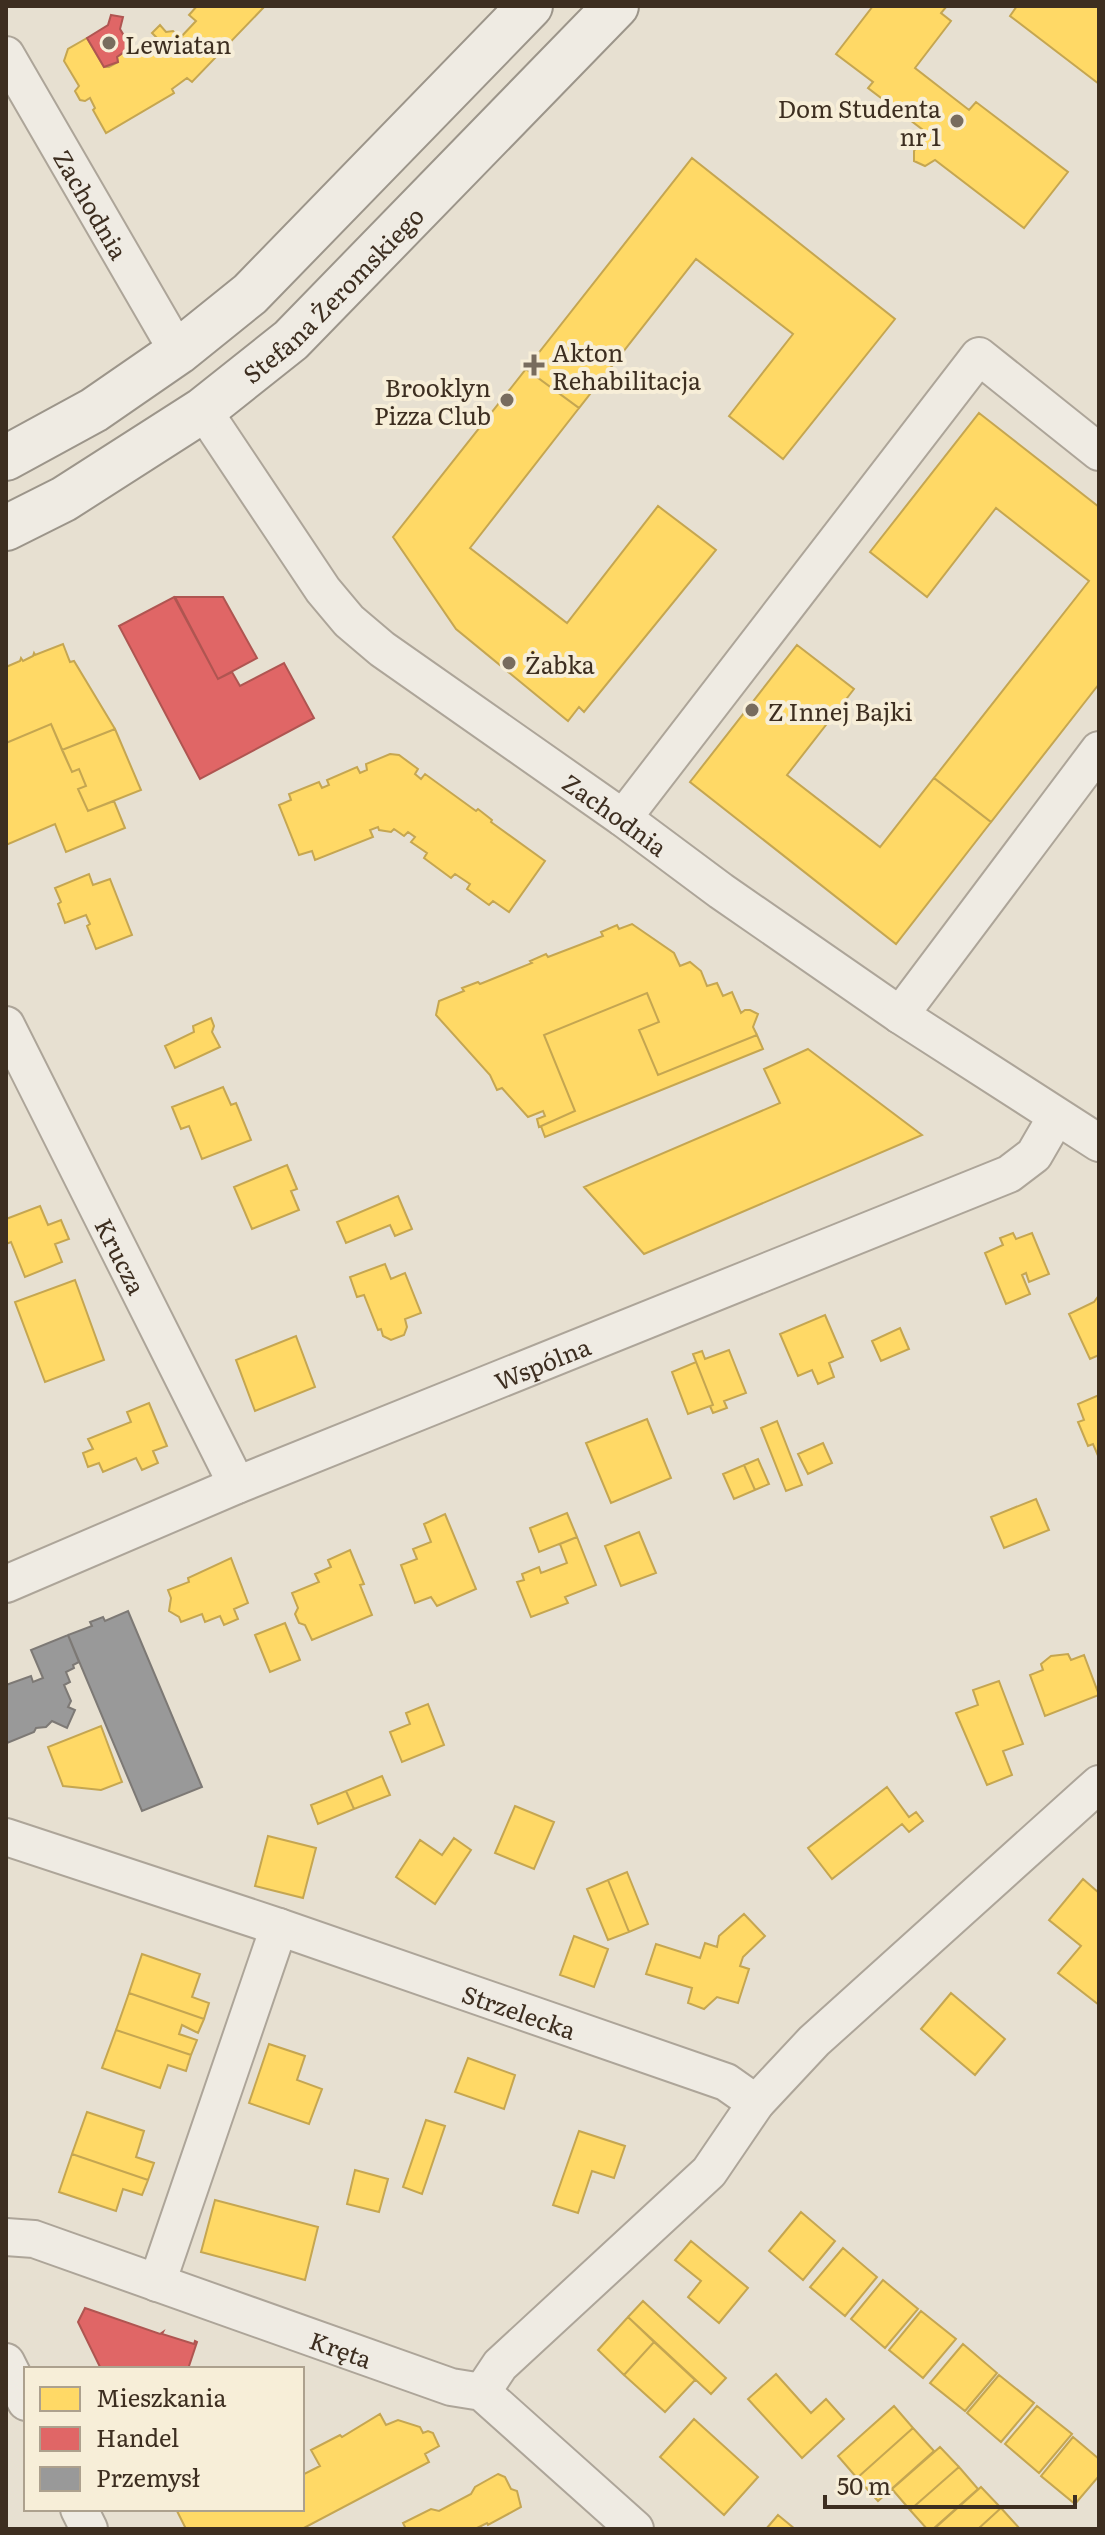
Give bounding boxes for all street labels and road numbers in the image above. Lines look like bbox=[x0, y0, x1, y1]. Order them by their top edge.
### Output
street label: Zachodnia bbox=[47, 142, 138, 265]
street label: Stefana Żeromskiego bbox=[234, 197, 430, 390]
street label: Zachodnia bbox=[556, 764, 676, 863]
street label: Krucza bbox=[88, 1211, 156, 1300]
street label: Wspólna bbox=[489, 1327, 595, 1397]
street label: Strzelecka bbox=[458, 1975, 581, 2046]
street label: Kręta bbox=[305, 2321, 377, 2375]

